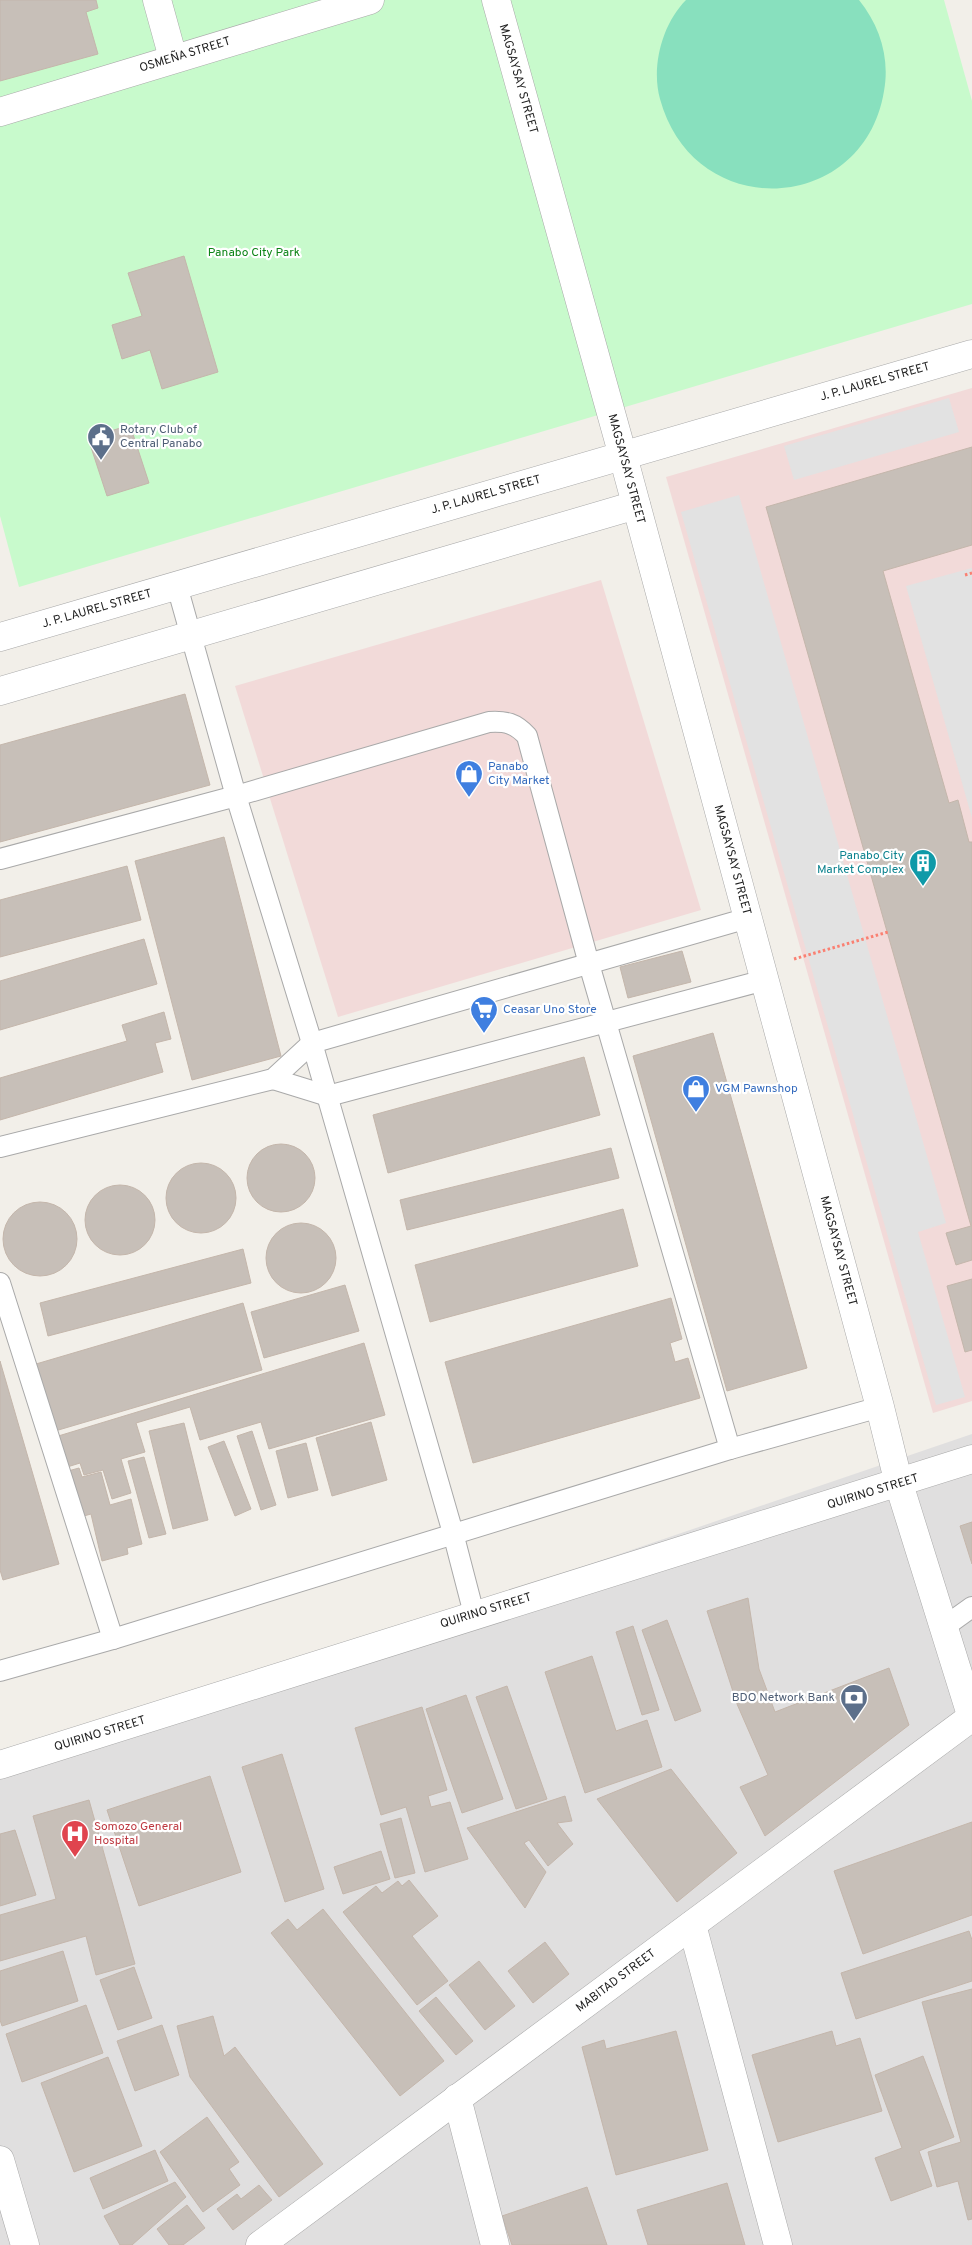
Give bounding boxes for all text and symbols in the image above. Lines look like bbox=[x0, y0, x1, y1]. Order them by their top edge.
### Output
street label: MAGSAYSAY STREET bbox=[495, 22, 541, 136]
street label: OSMEÑA STREET bbox=[137, 34, 233, 76]
park label: Panabo City Park bbox=[208, 245, 300, 261]
street label: J. P. LAUREL STREET bbox=[818, 359, 932, 405]
street label: MAGSAYSAY STREET bbox=[604, 412, 648, 526]
public building icon: Rotary Club of Central Panabo bbox=[86, 422, 116, 461]
place label: Rotary Club of Central Panabo bbox=[120, 422, 203, 452]
street label: J. P. LAUREL STREET bbox=[429, 472, 543, 518]
street label: J. P. LAUREL STREET bbox=[40, 586, 154, 632]
shop icon: Panabo City Market bbox=[454, 759, 484, 798]
place label: Panabo City Market bbox=[488, 759, 550, 789]
street label: MAGSAYSAY STREET bbox=[710, 803, 754, 917]
place label: Panabo City Market Complex bbox=[817, 848, 904, 878]
building icon: Panabo City Market Complex bbox=[908, 848, 938, 887]
supermarket icon: Ceasar Uno Store bbox=[469, 995, 499, 1034]
place label: Ceasar Uno Store bbox=[503, 1002, 597, 1018]
shop icon: VGM Pawnshop bbox=[681, 1074, 711, 1113]
place label: VGM Pawnshop bbox=[715, 1081, 798, 1097]
street label: MAGSAYSAY STREET bbox=[816, 1194, 860, 1308]
street label: QUIRINO STREET bbox=[825, 1470, 921, 1514]
street label: QUIRINO STREET bbox=[438, 1589, 534, 1633]
bank icon: BDO Network Bank bbox=[839, 1683, 869, 1722]
place label: BDO Network Bank bbox=[732, 1690, 835, 1706]
street label: QUIRINO STREET bbox=[52, 1712, 148, 1756]
hospital icon: Somozo General Hospital bbox=[60, 1819, 90, 1858]
place label: Somozo General Hospital bbox=[94, 1819, 182, 1849]
street label: MABITAD STREET bbox=[573, 1946, 659, 2016]

